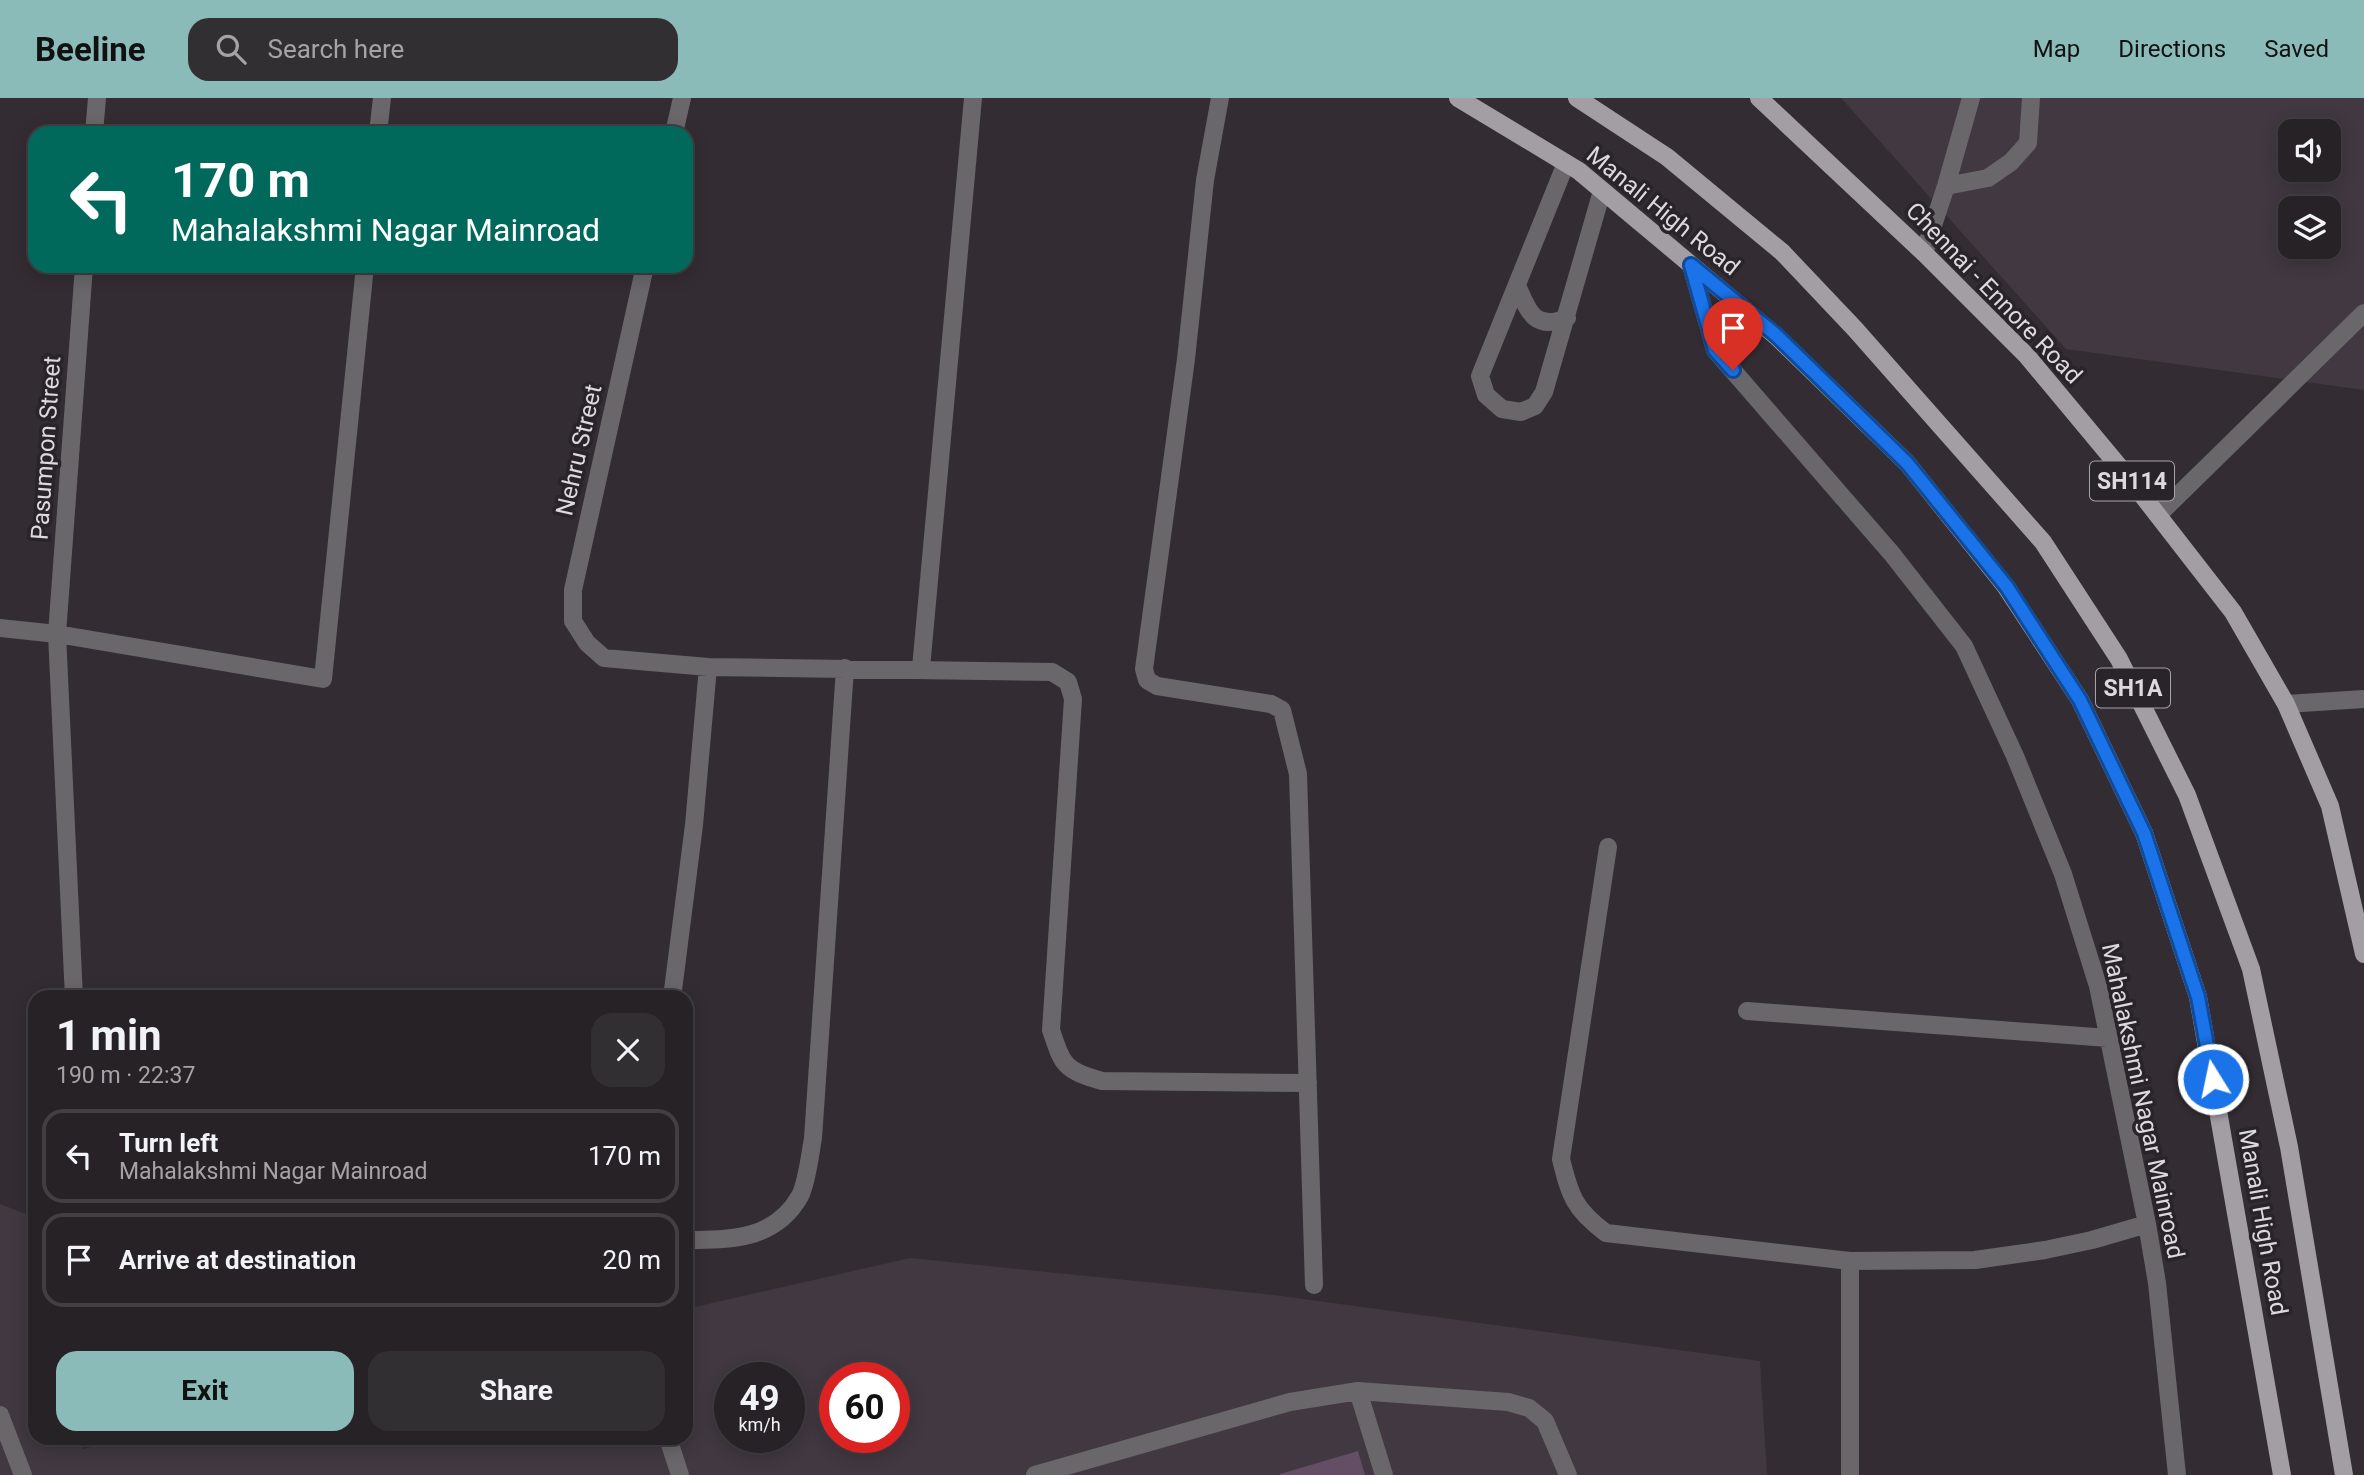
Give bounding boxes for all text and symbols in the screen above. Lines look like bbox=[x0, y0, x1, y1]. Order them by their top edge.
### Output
search box bbox=[188, 18, 678, 81]
text: Beeline bbox=[35, 30, 146, 69]
icon: search bbox=[212, 30, 250, 68]
text: Search here bbox=[268, 34, 404, 64]
text: Map bbox=[2033, 35, 2080, 63]
text: Directions bbox=[2118, 35, 2226, 63]
text: Saved bbox=[2264, 35, 2329, 63]
map controls bbox=[2278, 119, 2341, 259]
button: sound bbox=[2278, 119, 2341, 182]
street label: Manali High Road bbox=[1581, 141, 1745, 281]
text: 170 m bbox=[171, 152, 310, 209]
icon: left bbox=[56, 154, 147, 245]
button: layers bbox=[2278, 196, 2341, 259]
street label: Chennai - Ennore Road bbox=[1900, 197, 2088, 389]
text: Mahalakshmi Nagar Mainroad bbox=[171, 211, 600, 249]
pin bbox=[1703, 298, 1763, 370]
icon: arrive bbox=[1714, 309, 1752, 347]
street label: Pasumpon Street bbox=[26, 355, 66, 541]
street label: Nehru Street bbox=[550, 382, 608, 518]
road number: SH114 bbox=[2090, 462, 2174, 500]
road number: SH1A bbox=[2096, 668, 2170, 708]
street label: Mahalakshmi Nagar Mainroad bbox=[2096, 941, 2190, 1261]
text: 1 min bbox=[56, 1011, 162, 1060]
button: close bbox=[591, 1013, 665, 1087]
position arrow bbox=[2176, 1042, 2250, 1116]
text: 190 m · 22:37 bbox=[56, 1062, 195, 1089]
street label: Manali High Road bbox=[2233, 1127, 2293, 1317]
text: Turn left bbox=[119, 1128, 218, 1158]
icon: left bbox=[60, 1137, 98, 1175]
text: 170 m bbox=[588, 1141, 661, 1171]
text: Mahalakshmi Nagar Mainroad bbox=[119, 1158, 427, 1185]
icon: arrive bbox=[60, 1241, 98, 1279]
text: Arrive at destination bbox=[119, 1245, 356, 1275]
text: 20 m bbox=[603, 1245, 661, 1275]
button: Exit bbox=[56, 1351, 354, 1431]
button: Share bbox=[368, 1351, 665, 1431]
speed limit sign: 60 bbox=[819, 1362, 910, 1453]
text: 49 bbox=[739, 1378, 780, 1419]
text: km/h bbox=[738, 1414, 781, 1435]

